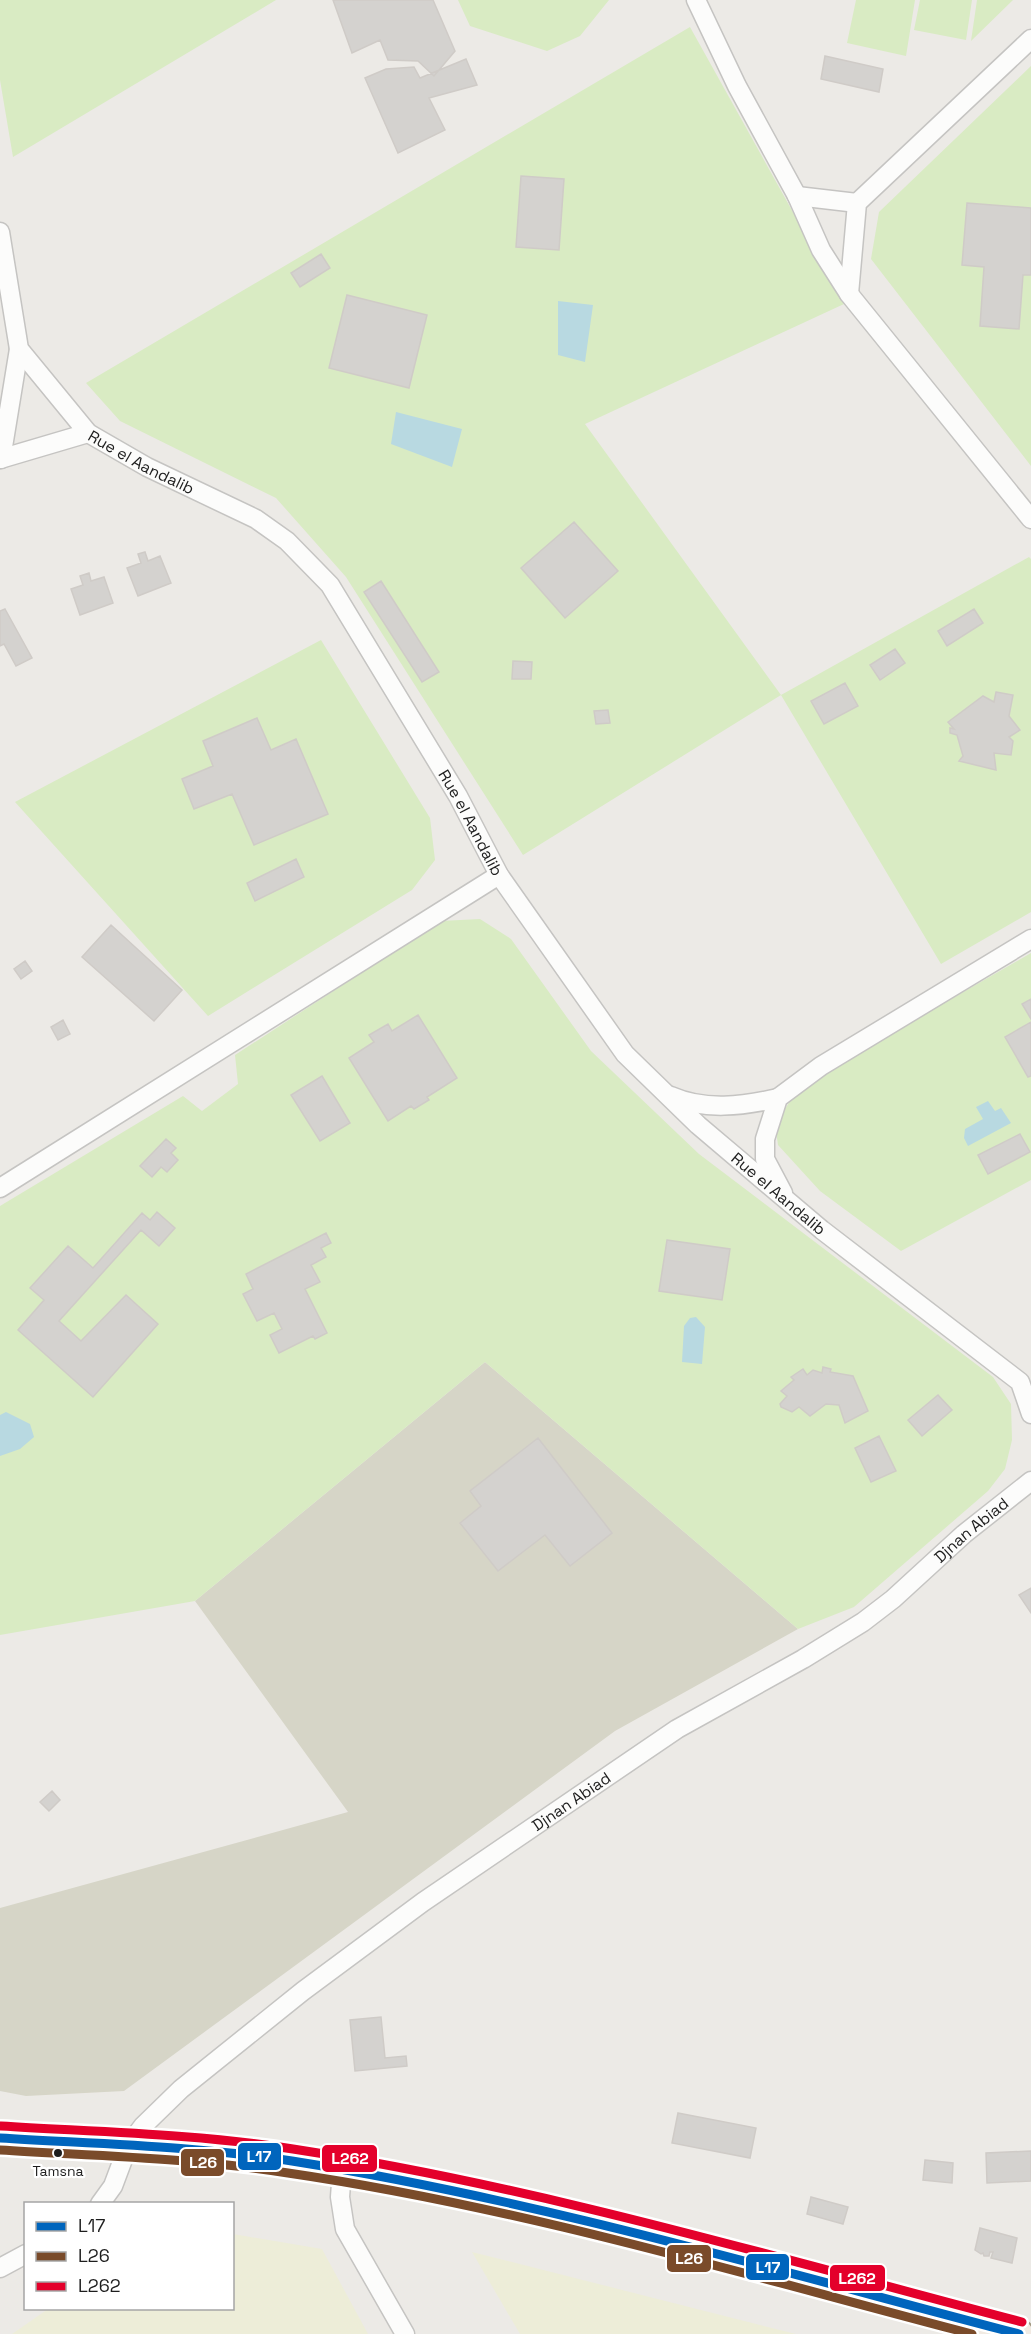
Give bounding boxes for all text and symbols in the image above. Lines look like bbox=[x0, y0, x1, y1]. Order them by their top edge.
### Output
street label: Rue el Aandalib bbox=[84, 425, 198, 499]
street label: Rue el Aandalib bbox=[433, 766, 508, 880]
street label: Rue el Aandalib bbox=[727, 1148, 830, 1240]
street label: Djnan Abiad bbox=[930, 1493, 1013, 1567]
street label: Djnan Abiad bbox=[528, 1767, 615, 1836]
line badge: L17 bbox=[237, 2142, 282, 2171]
line badge: L262 bbox=[321, 2144, 378, 2173]
text: L17 bbox=[247, 2146, 272, 2167]
marker: Tamsna bbox=[52, 2147, 64, 2159]
line badge: L26 bbox=[180, 2148, 225, 2177]
text: L262 bbox=[331, 2148, 369, 2169]
text: L26 bbox=[189, 2152, 217, 2173]
place label: Tamsna bbox=[32, 2162, 84, 2180]
legend bbox=[24, 2202, 234, 2310]
text: L17 bbox=[78, 2214, 106, 2237]
text: L26 bbox=[78, 2244, 110, 2267]
line badge: L26 bbox=[666, 2244, 712, 2273]
text: L26 bbox=[675, 2248, 703, 2269]
line badge: L17 bbox=[745, 2253, 790, 2281]
text: L17 bbox=[756, 2257, 781, 2278]
line badge: L262 bbox=[829, 2264, 886, 2292]
text: L262 bbox=[838, 2268, 876, 2289]
text: L262 bbox=[78, 2274, 120, 2297]

